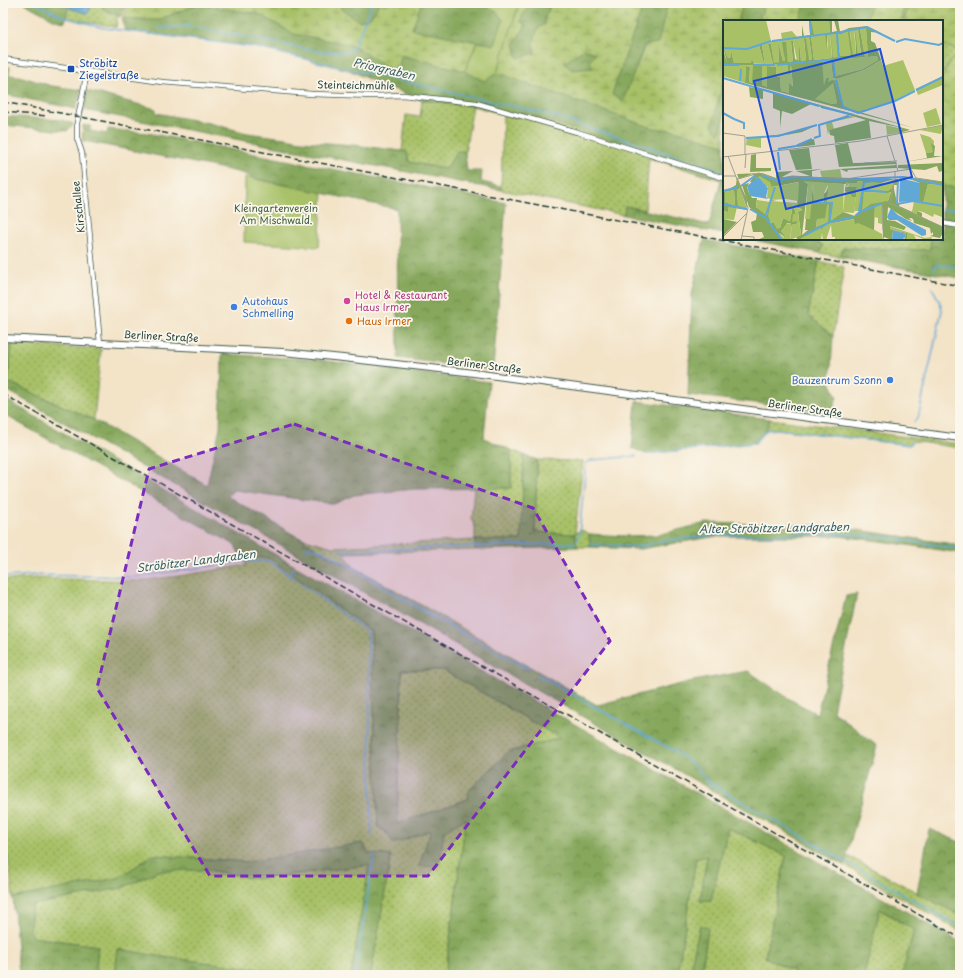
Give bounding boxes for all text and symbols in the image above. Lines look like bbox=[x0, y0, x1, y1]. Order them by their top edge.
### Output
inset map bbox=[723, 20, 943, 240]
water label: Priorgraben bbox=[352, 53, 418, 84]
place label: Ströbitz Ziegelstraße bbox=[79, 55, 139, 82]
marker: Ströbitz Ziegelstraße bbox=[66, 64, 76, 74]
street label: Steinteichmühle bbox=[317, 76, 395, 93]
street label: Kirschallee bbox=[67, 180, 88, 234]
park label: Kleingartenverein Am Mischwald. bbox=[234, 200, 318, 227]
place label: Hotel & Restaurant Haus Irmer bbox=[355, 287, 447, 314]
place label: Autohaus Schmelling bbox=[242, 293, 294, 320]
marker: Hotel & Restaurant Haus Irmer bbox=[342, 296, 352, 306]
marker: Autohaus Schmelling bbox=[229, 302, 239, 312]
place label: Haus Irmer bbox=[357, 313, 411, 328]
marker: Haus Irmer bbox=[344, 316, 354, 326]
street label: Berliner Straße bbox=[123, 326, 199, 345]
street label: Berliner Straße bbox=[446, 352, 522, 377]
place label: Bauzentrum Szonn bbox=[792, 372, 882, 387]
marker: Bauzentrum Szonn bbox=[885, 375, 895, 385]
street label: Berliner Straße bbox=[767, 395, 843, 420]
water label: Alter Ströbitzer Landgraben bbox=[699, 518, 850, 537]
water label: Ströbitzer Landgraben bbox=[135, 545, 257, 576]

